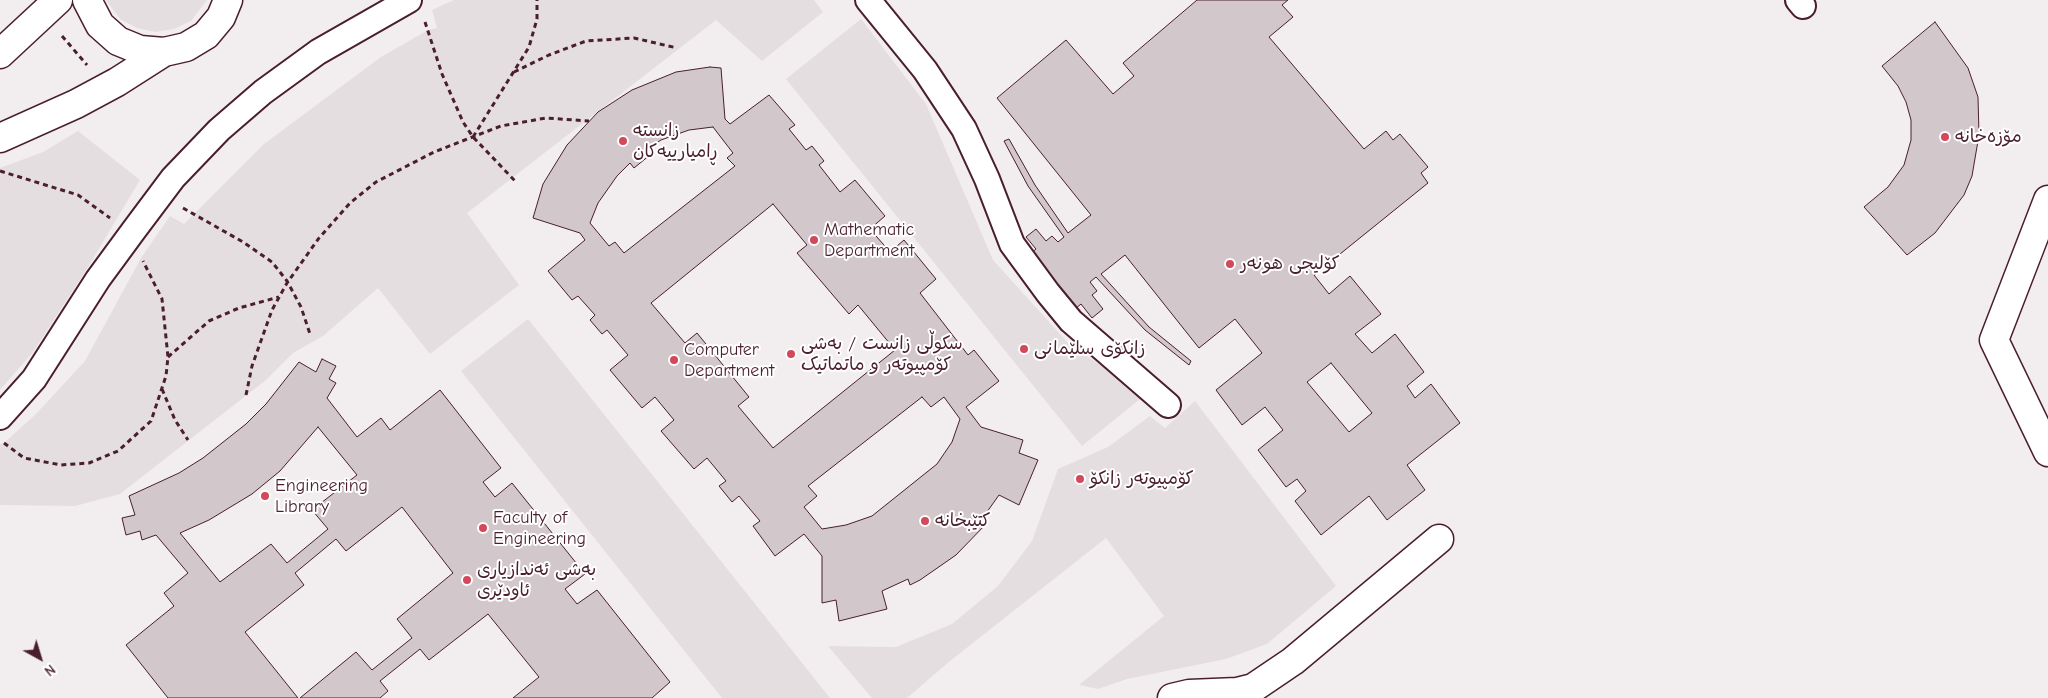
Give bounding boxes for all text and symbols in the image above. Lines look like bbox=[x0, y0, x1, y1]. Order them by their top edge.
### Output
place label: زانستە ڕامیارییەکان bbox=[633, 120, 718, 162]
place label: مۆزەخانە bbox=[1955, 126, 2022, 148]
marker: مۆزەخانە bbox=[1939, 131, 1951, 143]
marker: زانستە ڕامیارییەکان bbox=[617, 135, 629, 147]
place label: Mathematic Department bbox=[824, 219, 914, 262]
marker: Mathematic Department bbox=[808, 234, 820, 246]
place label: کۆلیجی هونەر bbox=[1240, 253, 1340, 275]
marker: کۆلیجی هونەر bbox=[1224, 258, 1236, 270]
place label: سکوڵی زانست / بەشی کۆمپیوتەر و ماتماتیک bbox=[801, 333, 963, 376]
place label: زانکۆی سلێمانی bbox=[1034, 338, 1145, 360]
place label: Computer Department bbox=[684, 339, 774, 382]
marker: زانکۆی سلێمانی bbox=[1018, 343, 1030, 355]
marker: سکوڵی زانست / بەشی کۆمپیوتەر و ماتماتیک bbox=[785, 348, 797, 360]
marker: Computer Department bbox=[668, 354, 680, 366]
place label: کۆمپیوتەر زانکۆ bbox=[1090, 468, 1194, 490]
marker: کۆمپیوتەر زانکۆ bbox=[1074, 473, 1086, 485]
place label: Engineering Library bbox=[275, 475, 368, 518]
marker: Engineering Library bbox=[259, 490, 271, 502]
place label: Faculty of Engineering bbox=[493, 507, 586, 550]
place label: کتێبخانە bbox=[935, 510, 990, 532]
marker: کتێبخانە bbox=[919, 515, 931, 527]
marker: Faculty of Engineering bbox=[477, 522, 489, 534]
place label: بەشی ئەندازیاری ئاودێری bbox=[477, 559, 596, 602]
marker: بەشی ئەندازیاری ئاودێری bbox=[461, 574, 473, 586]
north arrow bbox=[15, 633, 65, 683]
text: N bbox=[41, 661, 59, 680]

